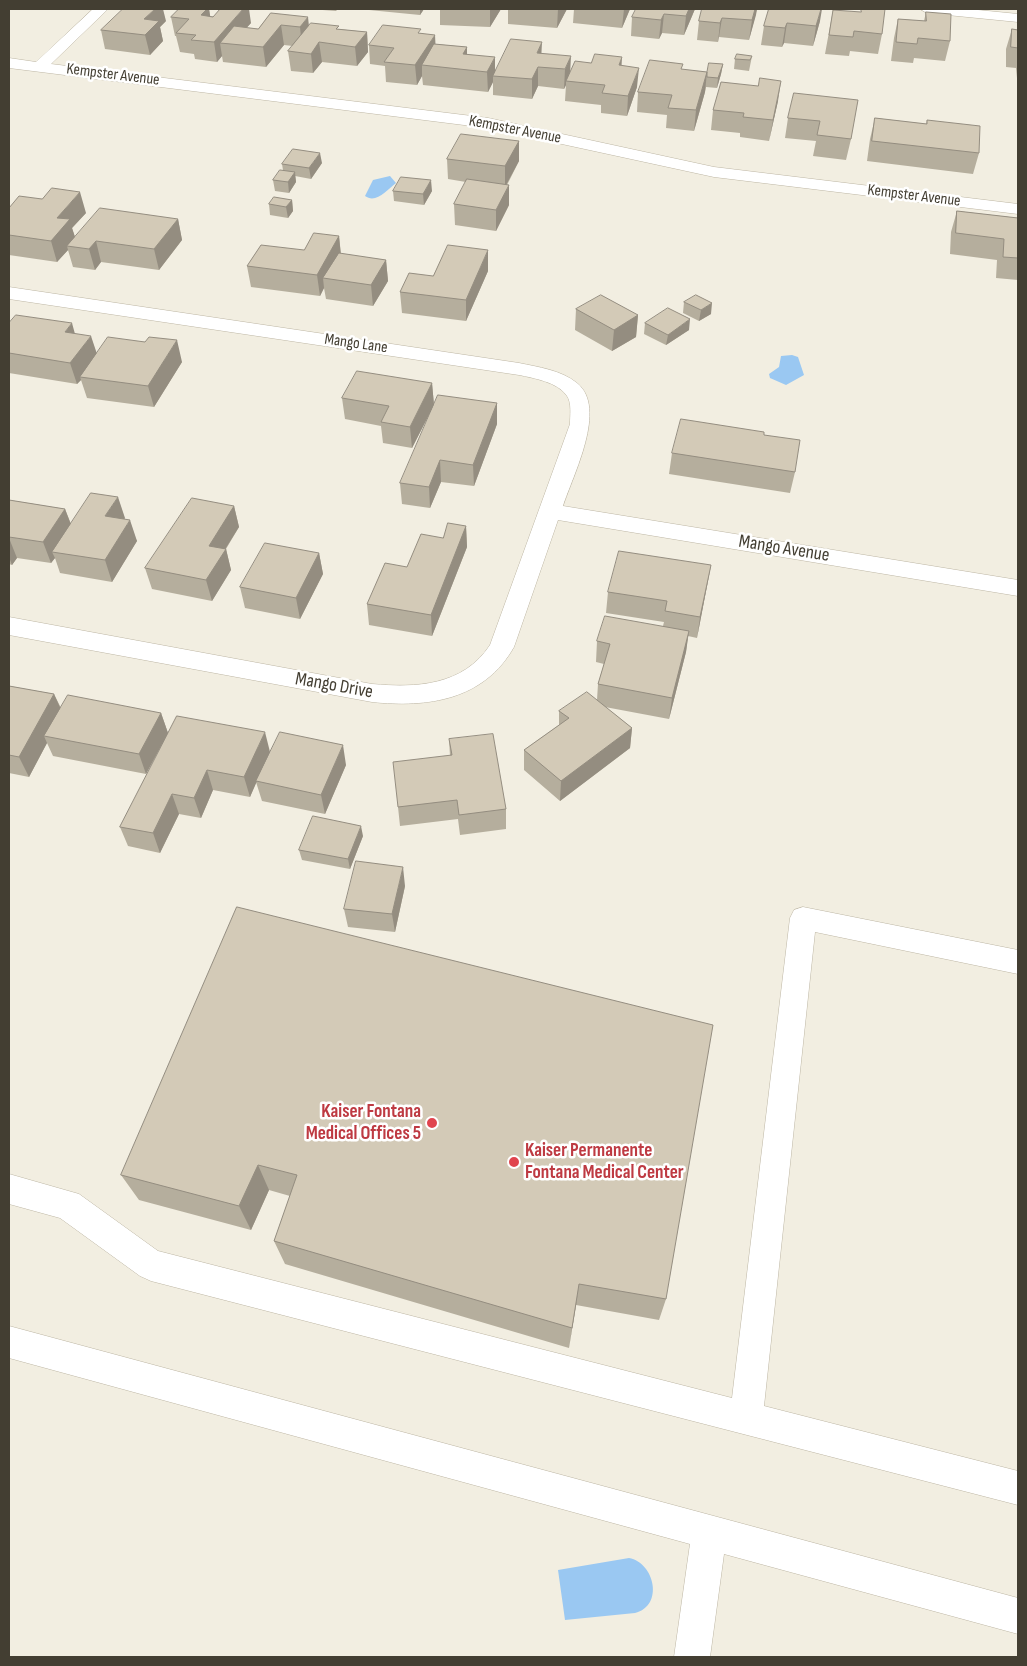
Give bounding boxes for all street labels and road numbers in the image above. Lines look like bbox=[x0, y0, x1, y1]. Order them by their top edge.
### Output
street label: Kempster Avenue bbox=[65, 60, 161, 90]
street label: Kempster Avenue bbox=[467, 112, 563, 148]
street label: Kempster Avenue bbox=[866, 181, 962, 211]
street label: Mango Lane bbox=[323, 330, 389, 358]
street label: Mango Avenue bbox=[737, 531, 831, 567]
street label: Mango Drive bbox=[293, 668, 375, 704]

